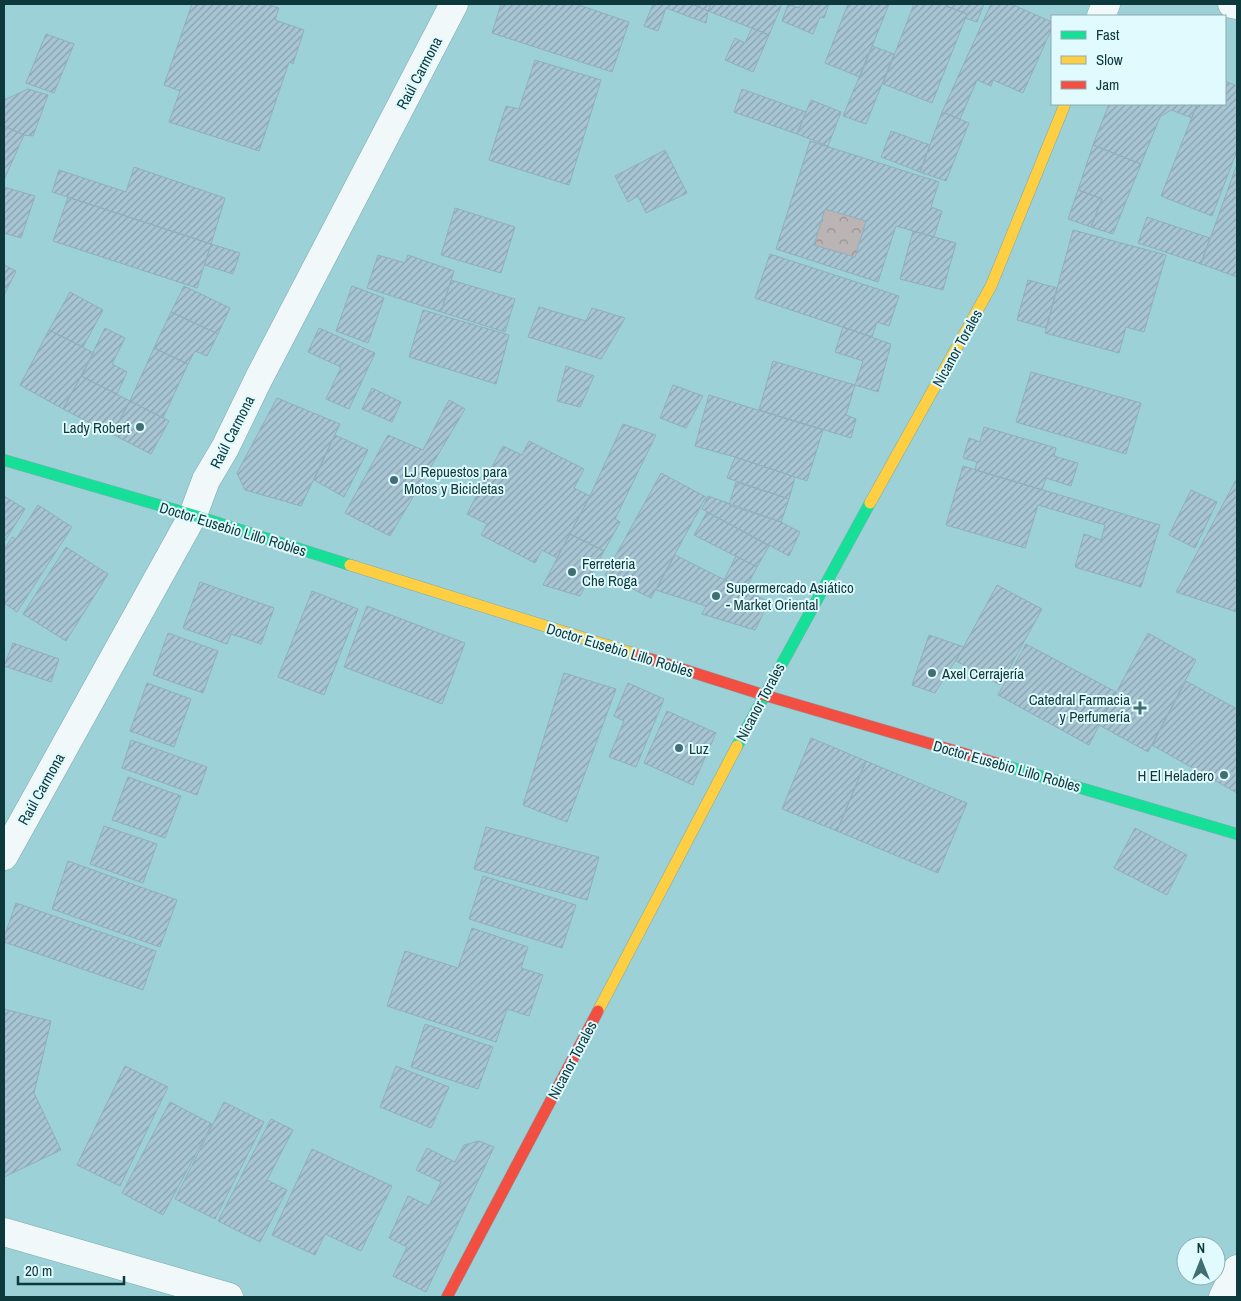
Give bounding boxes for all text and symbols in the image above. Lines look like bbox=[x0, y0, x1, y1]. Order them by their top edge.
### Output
legend bbox=[1051, 15, 1226, 105]
text: Fast bbox=[1096, 24, 1120, 45]
street label: Raúl Carmona bbox=[391, 33, 447, 113]
text: Slow bbox=[1096, 49, 1123, 70]
text: Jam bbox=[1096, 74, 1119, 95]
street label: Nicanor Torales bbox=[927, 305, 987, 391]
street label: Raúl Carmona bbox=[205, 392, 259, 472]
place label: Lady Robert bbox=[63, 417, 131, 438]
marker: Lady Robert bbox=[134, 421, 146, 433]
place label: LJ Repuestos para Motos y Bicicletas bbox=[404, 461, 507, 499]
marker: LJ Repuestos para Motos y Bicicletas bbox=[388, 474, 400, 486]
street label: Doctor Eusebio Lillo Robles bbox=[157, 497, 309, 561]
place label: Ferreteria Che Roga bbox=[582, 553, 638, 591]
marker: Ferreteria Che Roga bbox=[566, 566, 578, 578]
place label: Supermercado Asiático - Market Oriental bbox=[726, 577, 854, 615]
marker: Supermercado Asiático - Market Oriental bbox=[710, 590, 722, 602]
street label: Doctor Eusebio Lillo Robles bbox=[544, 618, 696, 682]
street label: Nicanor Torales bbox=[731, 659, 789, 745]
place label: Axel Cerrajería bbox=[941, 663, 1024, 684]
marker: Axel Cerrajería bbox=[926, 667, 938, 679]
place label: Catedral Farmacia y Perfumería bbox=[1029, 689, 1130, 727]
marker: Catedral Farmacia y Perfumería bbox=[1134, 702, 1146, 714]
street label: Doctor Eusebio Lillo Robles bbox=[931, 735, 1083, 797]
place label: Luz bbox=[689, 738, 709, 759]
marker: Luz bbox=[673, 742, 685, 754]
street label: Raúl Carmona bbox=[13, 749, 69, 829]
place label: H El Heladero bbox=[1137, 765, 1214, 786]
marker: H El Heladero bbox=[1218, 769, 1230, 781]
street label: Nicanor Torales bbox=[543, 1017, 601, 1103]
north arrow bbox=[1176, 1236, 1226, 1286]
text: N bbox=[1197, 1239, 1205, 1257]
scale bar bbox=[18, 1254, 124, 1286]
text: 20 m bbox=[25, 1260, 52, 1281]

